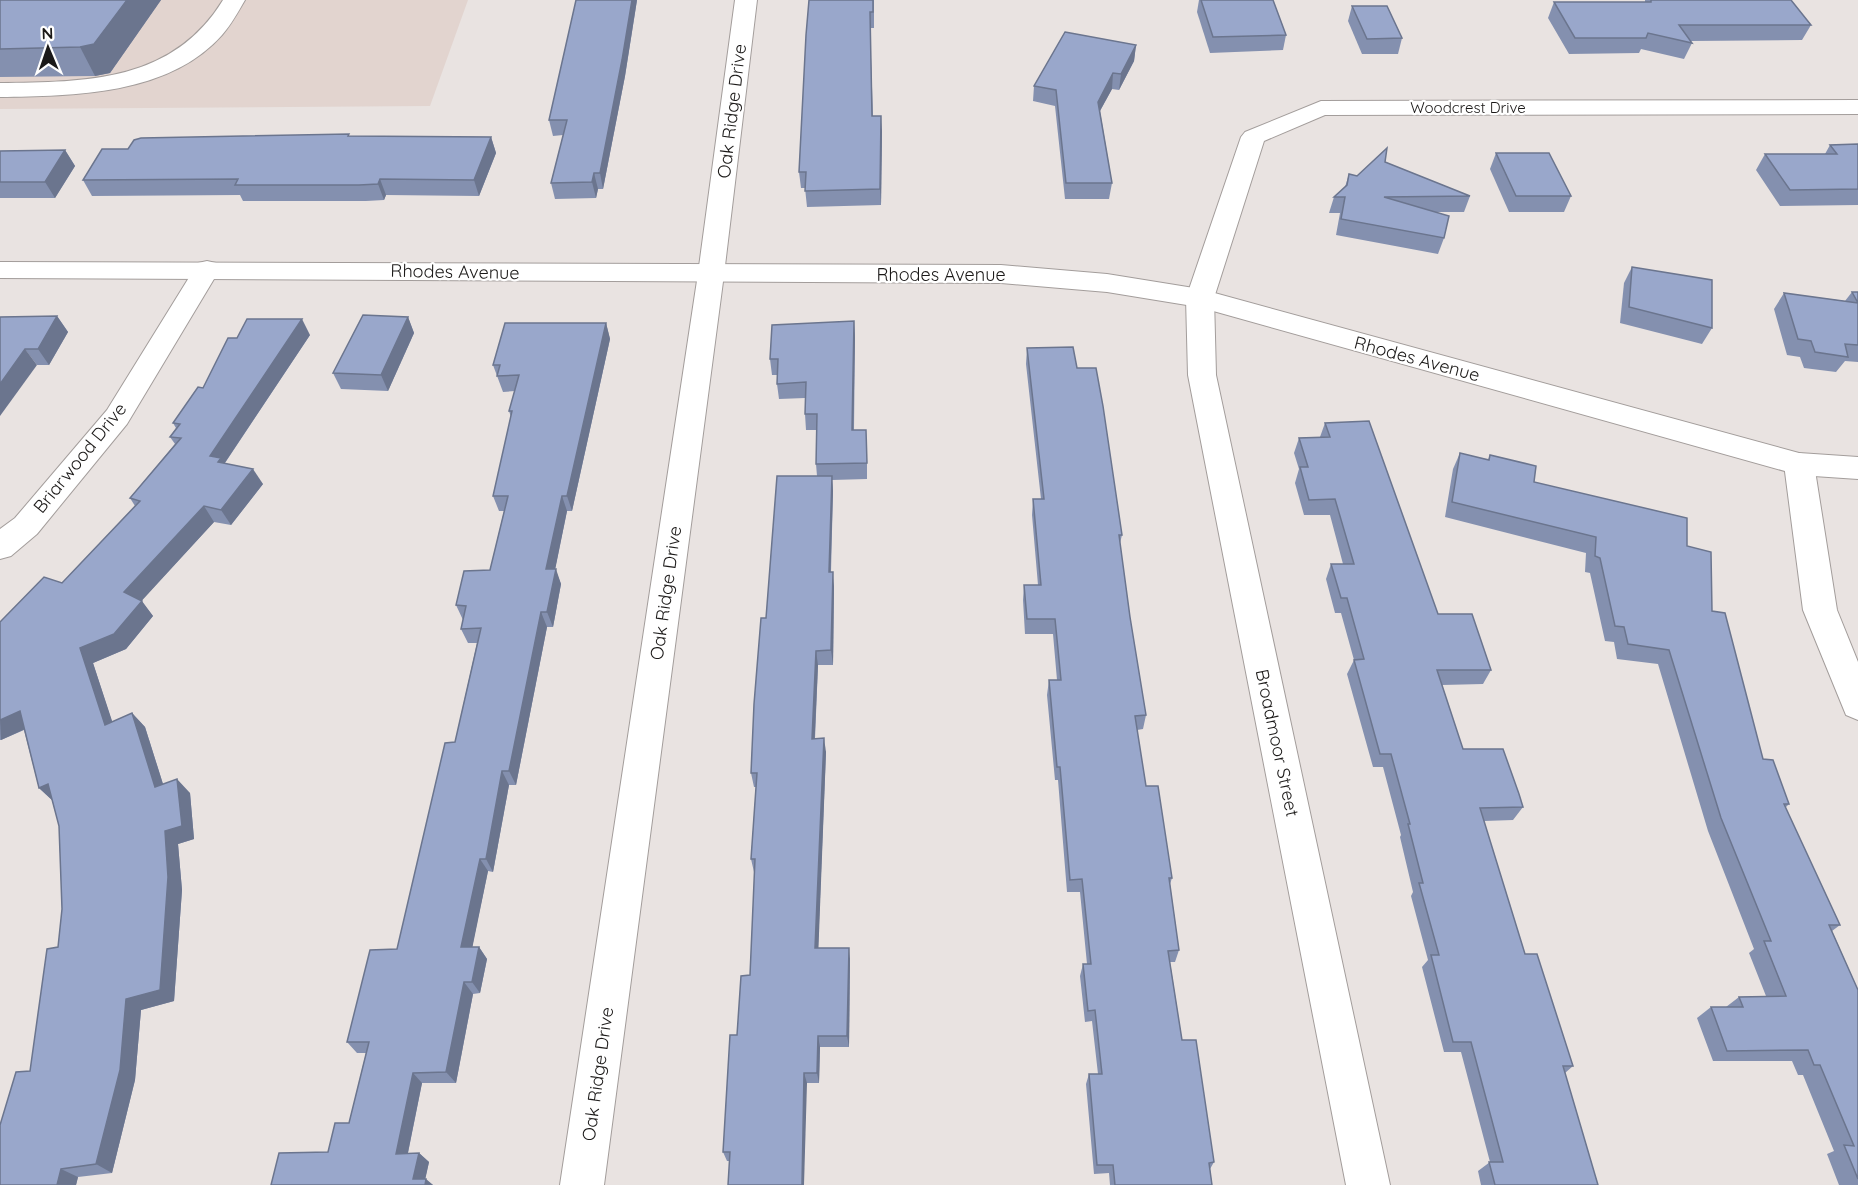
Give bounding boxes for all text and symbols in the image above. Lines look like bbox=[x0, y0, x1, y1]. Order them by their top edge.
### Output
north arrow bbox=[18, 18, 78, 78]
text: N bbox=[41, 23, 54, 43]
street label: Oak Ridge Drive bbox=[712, 42, 751, 180]
street label: Woodcrest Drive bbox=[1410, 98, 1526, 117]
street label: Rhodes Avenue bbox=[390, 259, 520, 284]
street label: Rhodes Avenue bbox=[876, 263, 1006, 286]
street label: Rhodes Avenue bbox=[1352, 331, 1482, 386]
street label: Briarwood Drive bbox=[28, 398, 131, 518]
street label: Oak Ridge Drive bbox=[645, 524, 686, 662]
street label: Broadmoor Street bbox=[1251, 667, 1304, 819]
street label: Oak Ridge Drive bbox=[577, 1005, 618, 1143]

